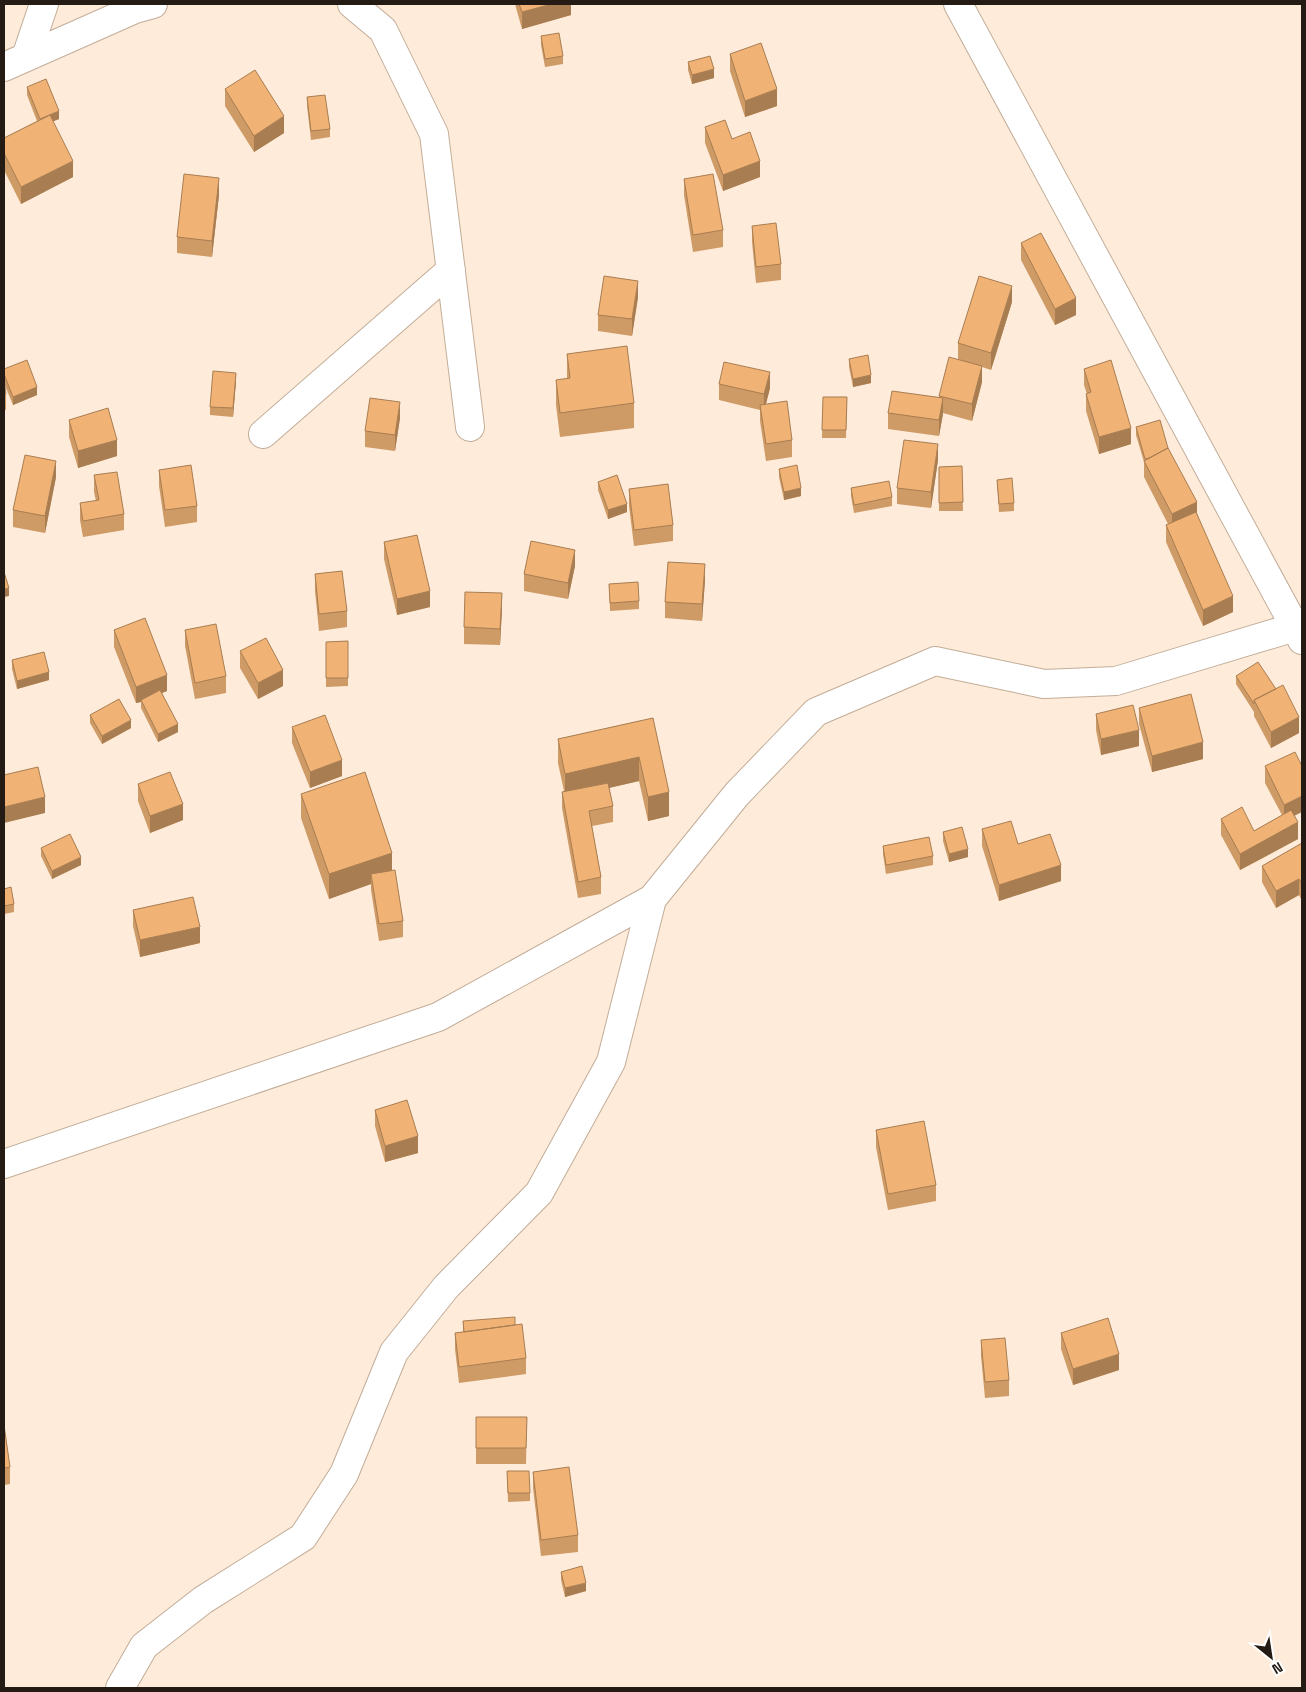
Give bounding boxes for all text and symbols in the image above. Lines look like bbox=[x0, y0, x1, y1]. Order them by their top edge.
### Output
north arrow bbox=[1246, 1632, 1296, 1682]
text: N bbox=[1269, 1658, 1286, 1678]

